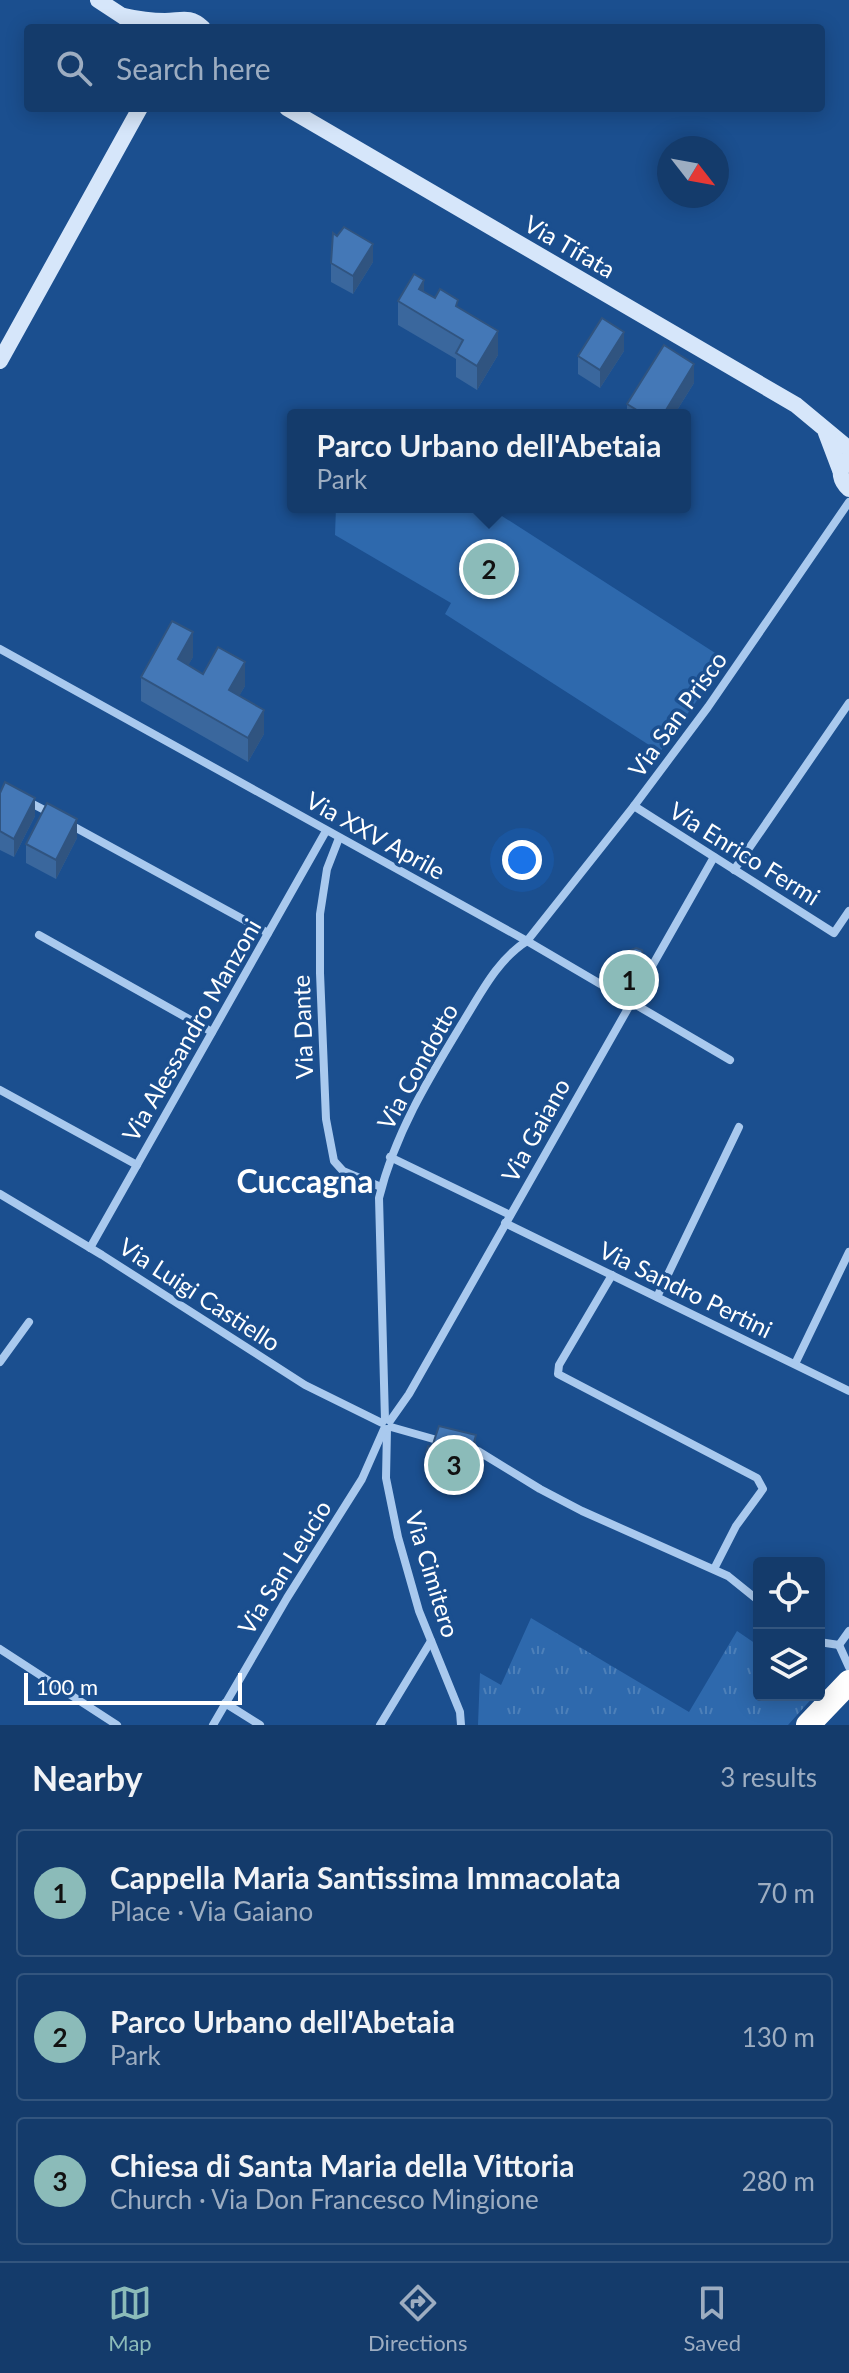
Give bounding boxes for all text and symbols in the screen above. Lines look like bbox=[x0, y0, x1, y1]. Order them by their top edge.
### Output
search box bbox=[24, 24, 825, 112]
icon: search bbox=[52, 46, 96, 90]
text: Search here bbox=[116, 50, 271, 86]
north arrow bbox=[657, 136, 729, 208]
street label: Via Tifata bbox=[520, 208, 620, 284]
popup bbox=[287, 409, 691, 513]
text: Parco Urbano dell'Abetaia bbox=[317, 427, 661, 463]
text: Park bbox=[317, 463, 367, 495]
pin: 2 bbox=[463, 539, 515, 599]
street label: Via San Prisco bbox=[622, 645, 732, 783]
street label: Via XXV Aprile bbox=[301, 785, 451, 885]
street label: Via Enrico Fermi bbox=[664, 795, 826, 911]
your location bbox=[502, 840, 542, 880]
street label: Via Alessandro Manzoni bbox=[115, 914, 267, 1146]
pin: 1 bbox=[603, 950, 655, 1010]
street label: Via Dante bbox=[286, 974, 318, 1080]
street label: Via Condotto bbox=[370, 998, 464, 1134]
street label: Via Gaiano bbox=[495, 1073, 575, 1187]
district label: Cuccagna bbox=[237, 1161, 373, 1200]
street label: Via Luigi Castiello bbox=[114, 1231, 286, 1357]
street label: Via Sandro Pertini bbox=[595, 1235, 777, 1343]
pin: 3 bbox=[428, 1435, 480, 1495]
street label: Via San Leucio bbox=[231, 1495, 337, 1639]
street label: Via Cimitero bbox=[400, 1507, 466, 1641]
map controls bbox=[753, 1557, 825, 1701]
button: locate bbox=[753, 1557, 825, 1629]
button: layers bbox=[753, 1629, 825, 1701]
scale bar bbox=[24, 1669, 242, 1705]
text: 100 m bbox=[36, 1673, 98, 1700]
text: Nearby bbox=[32, 1757, 143, 1798]
text: 3 results bbox=[720, 1761, 817, 1793]
text: Cappella Maria Santissima Immacolata bbox=[110, 1859, 621, 1895]
text: 1 bbox=[52, 1877, 68, 1909]
text: 70 m bbox=[757, 1877, 815, 1909]
text: Place · Via Gaiano bbox=[110, 1895, 313, 1927]
text: Parco Urbano dell'Abetaia bbox=[110, 2003, 455, 2039]
text: 2 bbox=[52, 2021, 68, 2053]
text: 130 m bbox=[742, 2021, 815, 2053]
text: Park bbox=[110, 2039, 161, 2071]
text: Chiesa di Santa Maria della Vittoria bbox=[110, 2147, 574, 2183]
text: 3 bbox=[52, 2165, 68, 2197]
text: 280 m bbox=[742, 2165, 815, 2197]
text: Church · Via Don Francesco Mingione bbox=[110, 2183, 539, 2215]
tab: Map bbox=[108, 2281, 152, 2356]
tab: Directions bbox=[368, 2281, 467, 2356]
tab: Saved bbox=[683, 2281, 741, 2356]

